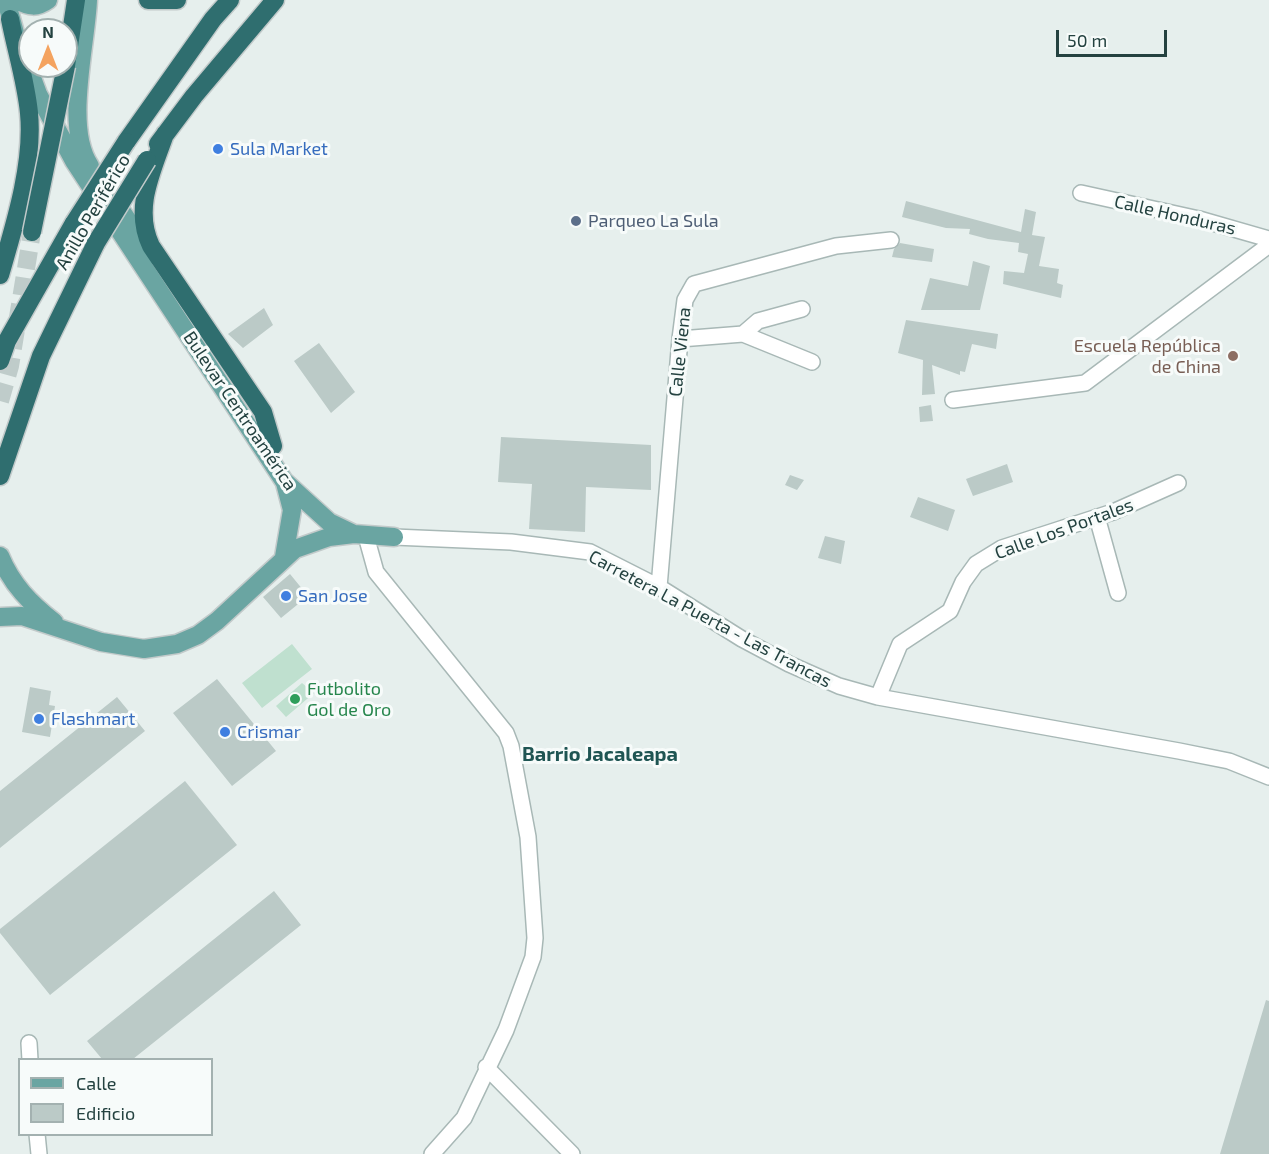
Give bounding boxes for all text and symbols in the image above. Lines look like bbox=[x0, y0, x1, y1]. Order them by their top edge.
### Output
north arrow bbox=[18, 18, 78, 78]
scale bar bbox=[1059, 18, 1170, 56]
text: N bbox=[42, 22, 54, 41]
text: 50 m bbox=[1067, 29, 1107, 51]
place label: Sula Market bbox=[230, 138, 328, 160]
marker: Sula Market bbox=[211, 142, 225, 156]
street label: Anillo Periférico bbox=[51, 150, 135, 274]
street label: Calle Honduras bbox=[1112, 191, 1238, 239]
place label: Parqueo La Sula bbox=[588, 210, 719, 232]
marker: Parqueo La Sula bbox=[569, 214, 583, 228]
street label: Calle Viena bbox=[665, 306, 695, 398]
street label: Bulevar Centroamérica bbox=[179, 327, 301, 495]
place label: Escuela República de China bbox=[1074, 335, 1221, 378]
marker: Escuela República de China bbox=[1226, 349, 1240, 363]
street label: Calle Los Portales bbox=[992, 494, 1136, 564]
street label: Carretera La Puerta - Las Trancas bbox=[585, 546, 835, 692]
place label: San Jose bbox=[298, 585, 368, 607]
marker: San Jose bbox=[279, 589, 293, 603]
place label: Futbolito Gol de Oro bbox=[307, 678, 391, 720]
marker: Futbolito Gol de Oro bbox=[288, 692, 302, 706]
place label: Flashmart bbox=[51, 708, 135, 730]
marker: Flashmart bbox=[32, 712, 46, 726]
place label: Crismar bbox=[237, 721, 301, 743]
marker: Crismar bbox=[218, 725, 232, 739]
district label: Barrio Jacaleapa bbox=[522, 742, 678, 766]
legend bbox=[18, 1058, 213, 1136]
text: Calle bbox=[76, 1072, 117, 1094]
text: Edificio bbox=[76, 1102, 135, 1124]

